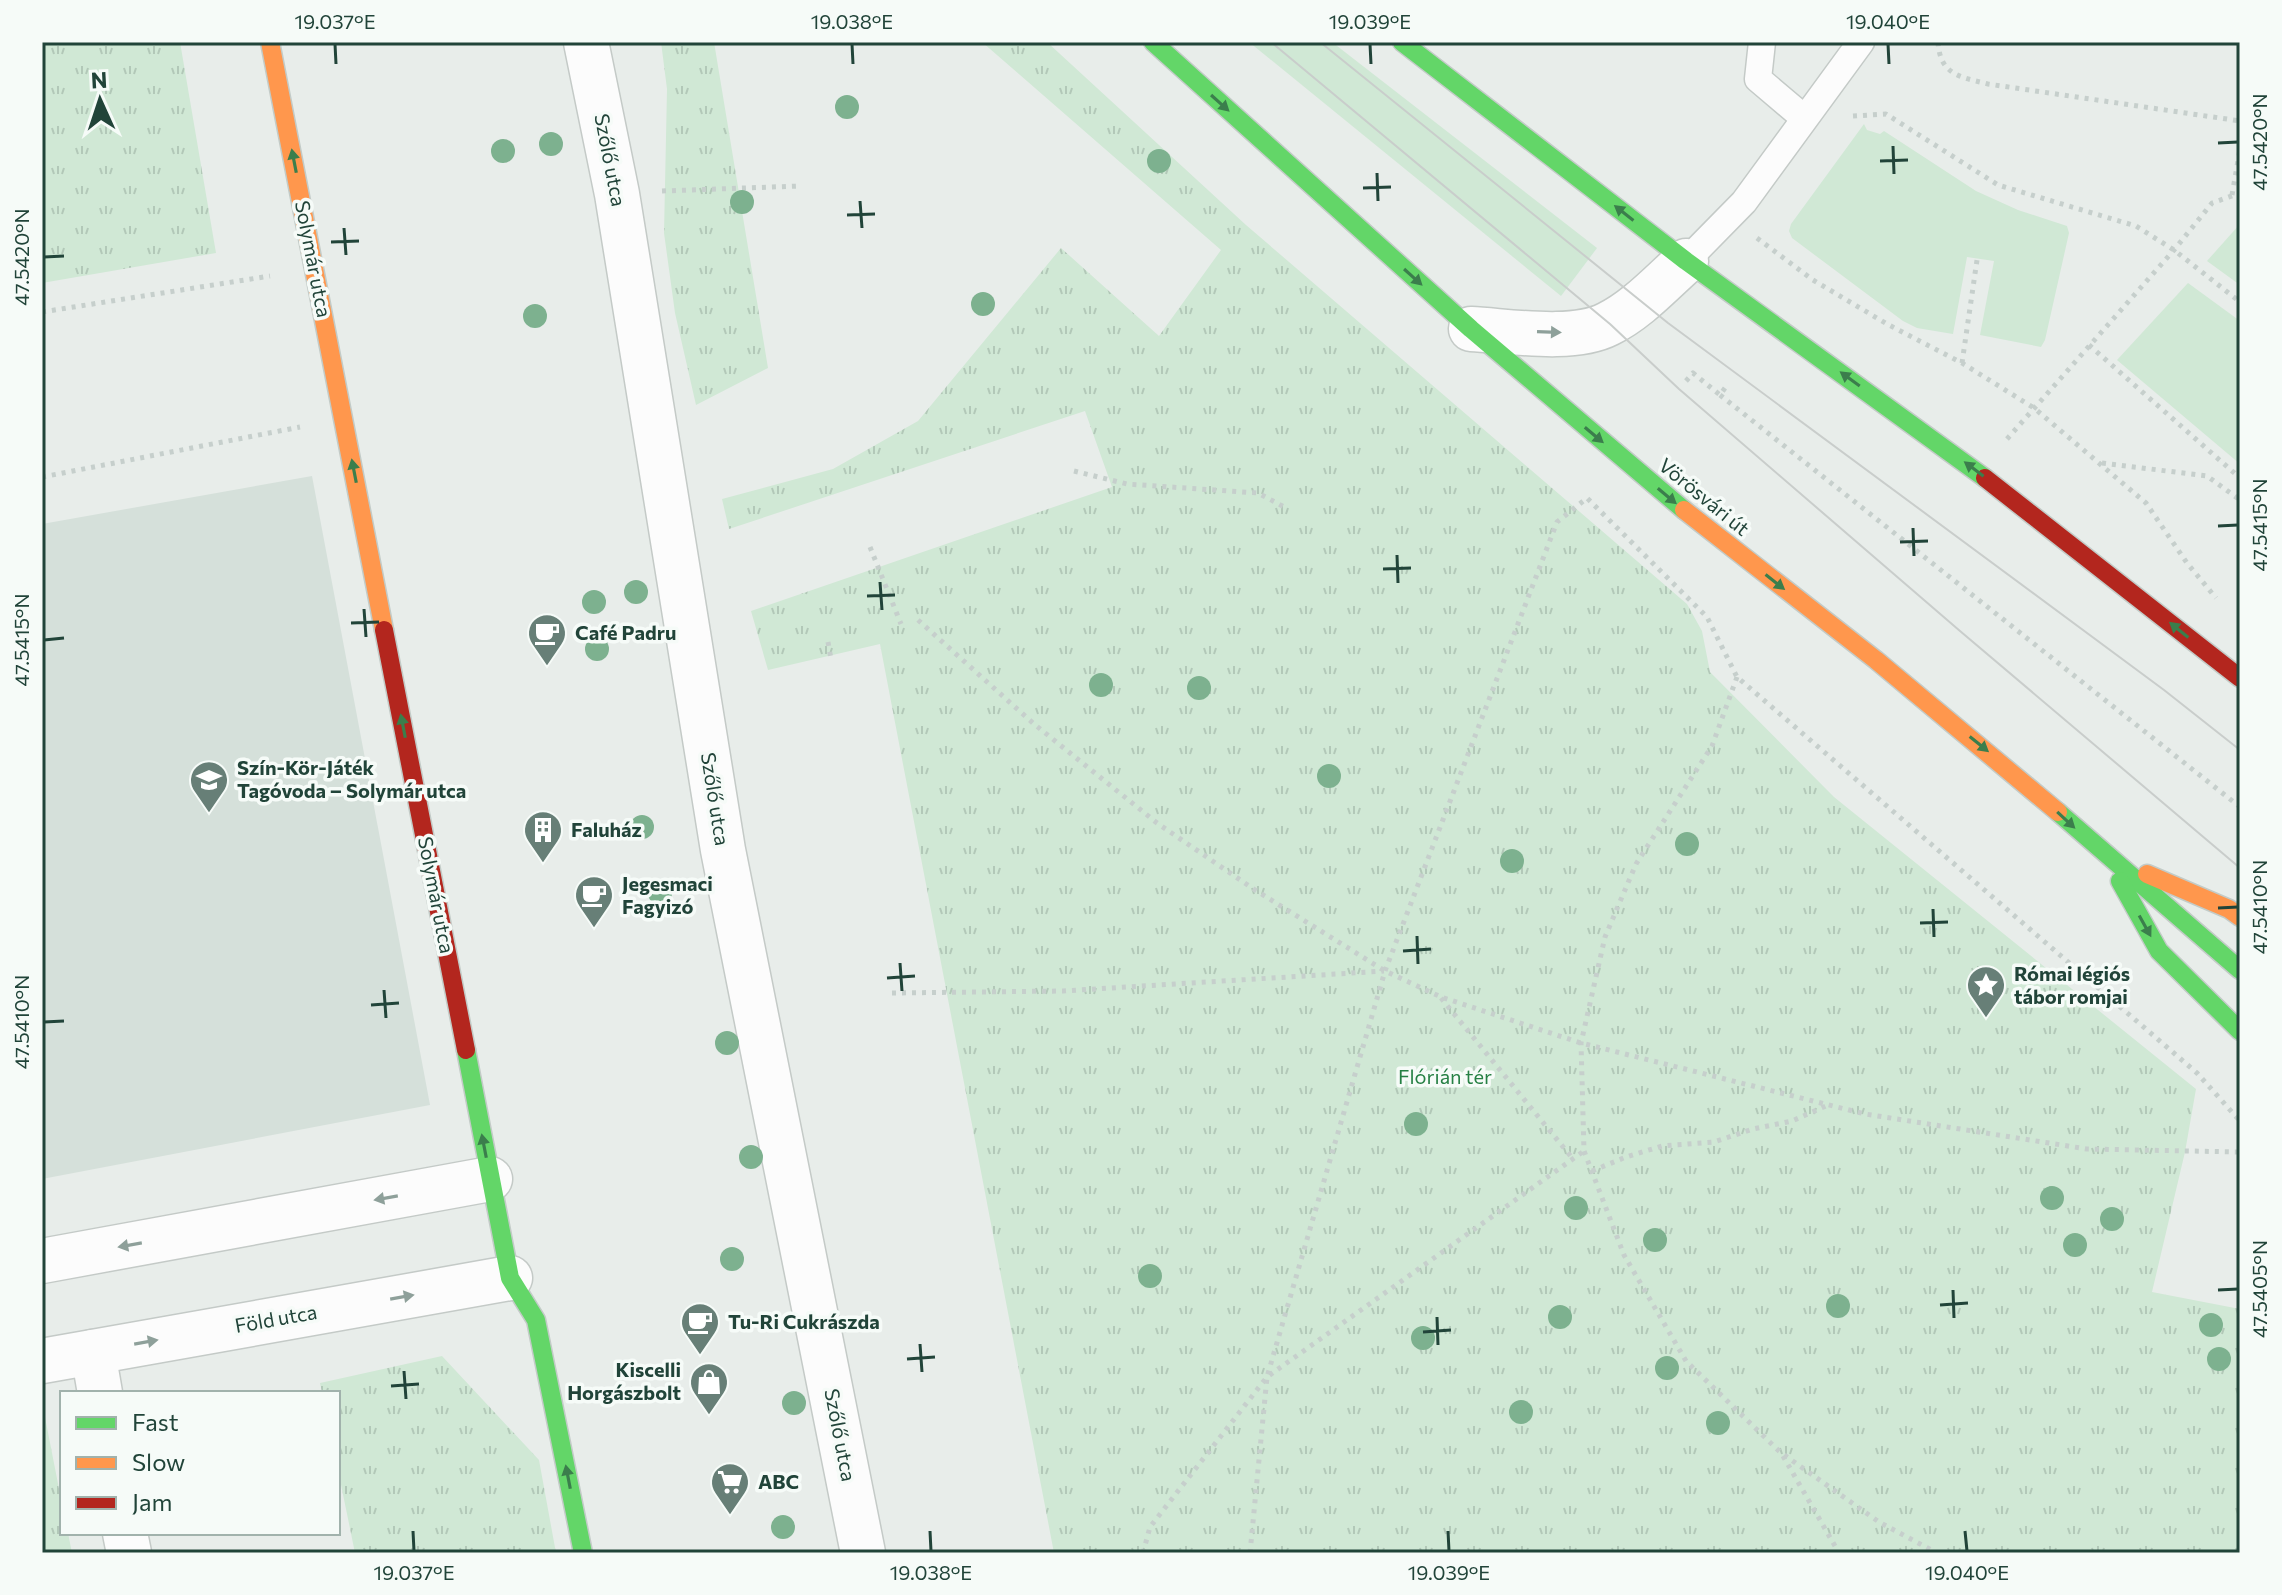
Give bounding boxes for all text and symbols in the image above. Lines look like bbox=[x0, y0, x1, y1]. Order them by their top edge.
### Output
text: 19.037°E bbox=[294, 9, 376, 33]
text: 19.038°E bbox=[811, 9, 893, 33]
text: 19.039°E bbox=[1329, 9, 1411, 33]
text: 19.040°E bbox=[1846, 9, 1930, 33]
north arrow bbox=[60, 60, 140, 140]
text: N bbox=[90, 66, 108, 93]
one-way arrow bbox=[1210, 93, 1229, 111]
text: 47.5420°N bbox=[2247, 93, 2271, 191]
street label: Szőlő utca bbox=[590, 111, 632, 208]
one-way arrow bbox=[287, 148, 299, 173]
street label: Solymár utca bbox=[291, 198, 337, 319]
one-way arrow bbox=[1614, 206, 1634, 222]
text: 47.5420°N bbox=[9, 208, 33, 306]
one-way arrow bbox=[1404, 267, 1423, 285]
one-way arrow bbox=[1537, 326, 1562, 339]
one-way arrow bbox=[1840, 372, 1861, 387]
one-way arrow bbox=[1584, 426, 1604, 443]
street label: Vörösvári út bbox=[1655, 452, 1755, 540]
one-way arrow bbox=[347, 458, 359, 483]
one-way arrow bbox=[1964, 462, 1985, 478]
text: 47.5415°N bbox=[2247, 479, 2271, 571]
one-way arrow bbox=[1657, 487, 1677, 504]
one-way arrow bbox=[1765, 574, 1785, 590]
text: 47.5415°N bbox=[9, 594, 33, 686]
cafe icon: Café Padru bbox=[526, 612, 568, 667]
place label: Café Padru bbox=[575, 620, 676, 644]
one-way arrow bbox=[2169, 622, 2189, 638]
one-way arrow bbox=[396, 713, 409, 738]
one-way arrow bbox=[1968, 735, 1988, 752]
street label: Szőlő utca bbox=[697, 751, 735, 847]
place label: Szín-Kör-Játék Tagóvoda – Solymár utca bbox=[237, 755, 466, 802]
school or university icon: Szín-Kör-Játék Tagóvoda – Solymár utca bbox=[188, 759, 230, 814]
building icon: Faluház bbox=[522, 809, 564, 864]
one-way arrow bbox=[2057, 810, 2076, 828]
place label: Faluház bbox=[571, 817, 642, 841]
street label: Solymár utca bbox=[414, 834, 460, 955]
text: 47.5410°N bbox=[2247, 860, 2271, 954]
place label: Jegesmaci Fagyizó bbox=[622, 871, 713, 918]
cafe icon: Jegesmaci Fagyizó bbox=[573, 874, 615, 929]
one-way arrow bbox=[2138, 915, 2152, 937]
place label: Római légiós tábor romjai bbox=[2014, 961, 2130, 1008]
place icon: Római légiós tábor romjai bbox=[1965, 964, 2007, 1019]
text: 47.5410°N bbox=[9, 975, 33, 1069]
park label: Flórián tér bbox=[1398, 1064, 1492, 1088]
one-way arrow bbox=[478, 1134, 490, 1159]
one-way arrow bbox=[373, 1192, 398, 1204]
one-way arrow bbox=[118, 1239, 143, 1251]
text: 47.5405°N bbox=[2247, 1240, 2271, 1338]
one-way arrow bbox=[390, 1290, 415, 1303]
street label: Föld utca bbox=[233, 1299, 319, 1337]
cafe icon: Tu-Ri Cukrászda bbox=[679, 1301, 721, 1356]
place label: Tu-Ri Cukrászda bbox=[728, 1309, 880, 1333]
one-way arrow bbox=[134, 1336, 159, 1348]
place label: Kiscelli Horgászbolt bbox=[567, 1357, 681, 1404]
shop icon: Kiscelli Horgászbolt bbox=[688, 1361, 730, 1416]
street label: Szőlő utca bbox=[820, 1386, 862, 1483]
legend bbox=[60, 1391, 340, 1535]
text: Fast bbox=[132, 1407, 179, 1436]
text: Slow bbox=[132, 1447, 185, 1476]
supermarket icon: ABC bbox=[709, 1461, 751, 1516]
one-way arrow bbox=[561, 1464, 573, 1489]
place label: ABC bbox=[758, 1469, 799, 1493]
text: Jam bbox=[132, 1487, 172, 1516]
text: 19.037°E bbox=[373, 1560, 455, 1584]
text: 19.038°E bbox=[890, 1560, 972, 1584]
text: 19.039°E bbox=[1408, 1560, 1490, 1584]
text: 19.040°E bbox=[1925, 1560, 2009, 1584]

